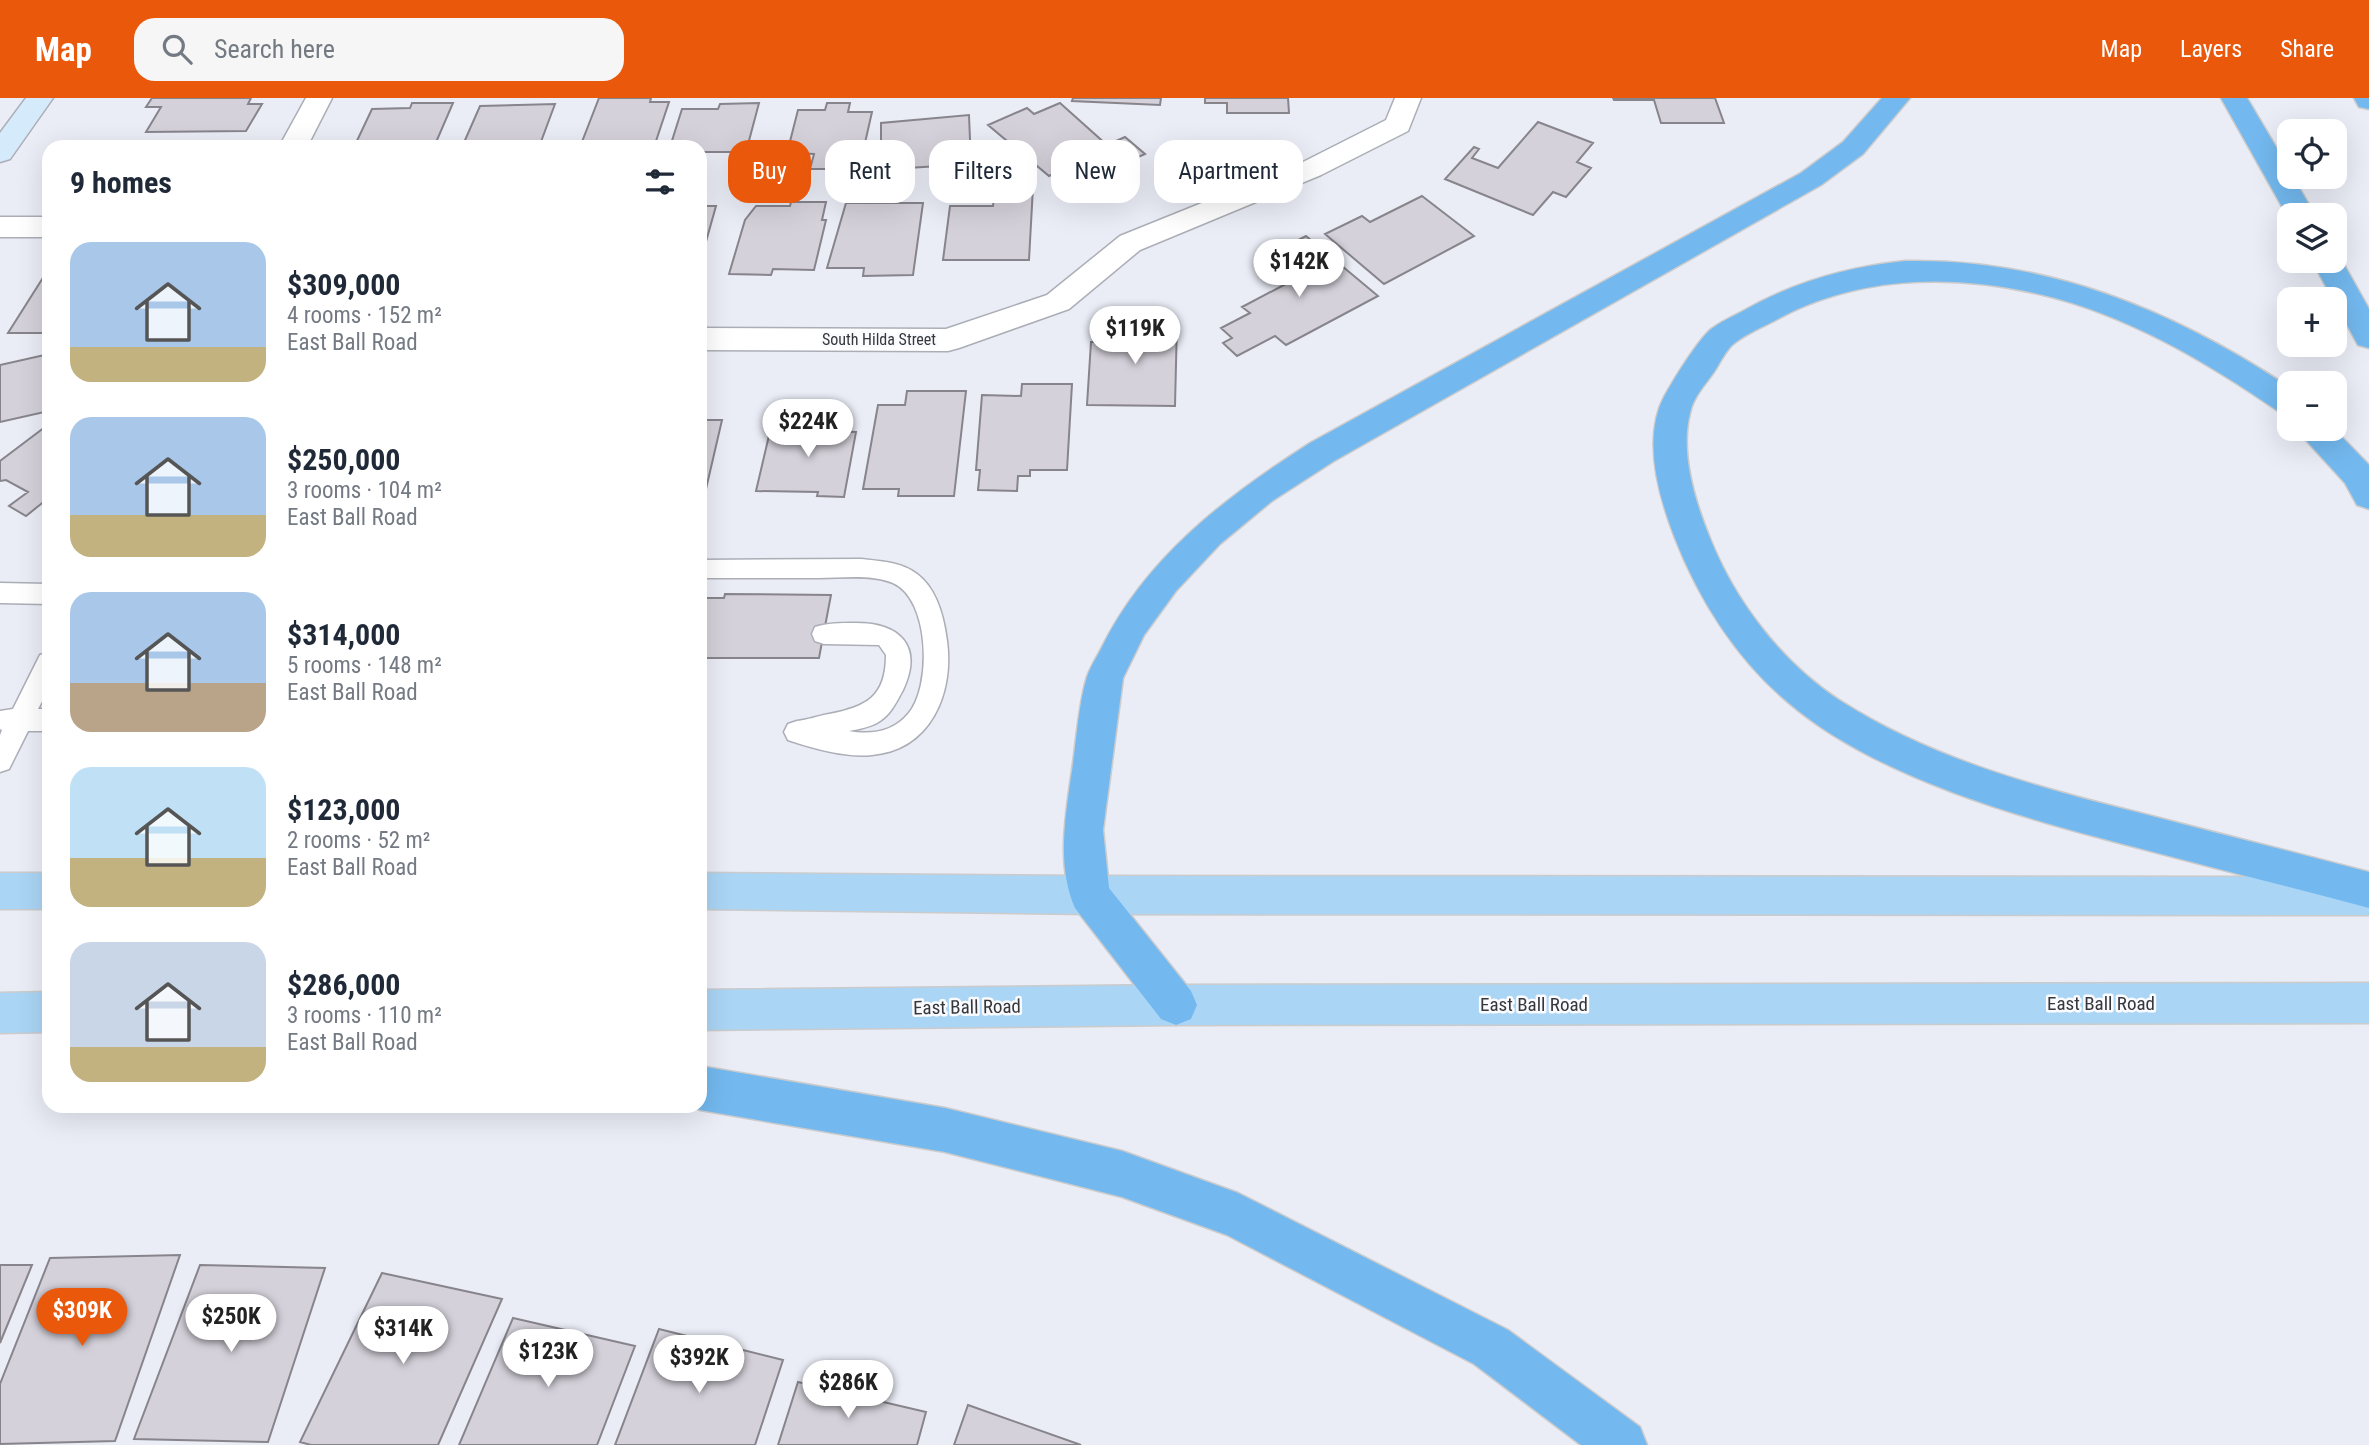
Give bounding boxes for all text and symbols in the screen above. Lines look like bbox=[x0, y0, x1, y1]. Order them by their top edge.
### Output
search box bbox=[134, 18, 624, 81]
text: Map bbox=[35, 30, 92, 69]
icon: search bbox=[158, 30, 196, 68]
text: Search here bbox=[214, 34, 335, 64]
text: Map bbox=[2101, 35, 2142, 63]
text: Layers bbox=[2180, 35, 2242, 63]
text: Share bbox=[2280, 35, 2334, 63]
map controls bbox=[2277, 119, 2347, 441]
button: locate bbox=[2277, 119, 2347, 189]
chip: Buy bbox=[728, 140, 811, 203]
chip: Rent bbox=[825, 140, 915, 203]
chip: Filters bbox=[929, 140, 1037, 203]
chip: New bbox=[1051, 140, 1140, 203]
chip: Apartment bbox=[1154, 140, 1303, 203]
icon: filters bbox=[641, 163, 679, 201]
text: 9 homes bbox=[70, 165, 172, 200]
button: layers bbox=[2277, 203, 2347, 273]
pin: $142K bbox=[1250, 240, 1348, 299]
text: $142K bbox=[1269, 248, 1329, 275]
text: $309,000 bbox=[287, 267, 400, 302]
icon: home bbox=[126, 270, 210, 354]
button: + bbox=[2277, 287, 2347, 357]
text: 4 rooms · 152 m² bbox=[287, 302, 442, 329]
pin: $119K bbox=[1086, 306, 1184, 366]
text: $119K bbox=[1105, 315, 1165, 342]
text: East Ball Road bbox=[287, 329, 418, 356]
street label: South Hilda Street bbox=[822, 330, 936, 349]
button: − bbox=[2277, 371, 2347, 441]
pin: $224K bbox=[759, 400, 857, 459]
text: $224K bbox=[778, 408, 838, 435]
text: $250,000 bbox=[287, 442, 400, 477]
icon: home bbox=[126, 445, 210, 529]
text: 3 rooms · 104 m² bbox=[287, 477, 442, 504]
text: East Ball Road bbox=[287, 504, 418, 531]
text: $314,000 bbox=[287, 617, 400, 652]
icon: home bbox=[126, 620, 210, 704]
text: 5 rooms · 148 m² bbox=[287, 652, 442, 679]
text: East Ball Road bbox=[287, 679, 418, 706]
text: $123,000 bbox=[287, 792, 400, 827]
icon: home bbox=[126, 795, 210, 879]
text: 2 rooms · 52 m² bbox=[287, 827, 430, 854]
text: East Ball Road bbox=[287, 854, 418, 881]
text: $286,000 bbox=[287, 967, 400, 1002]
icon: home bbox=[126, 970, 210, 1054]
street label: East Ball Road bbox=[2047, 992, 2155, 1015]
street label: East Ball Road bbox=[1480, 993, 1588, 1016]
street label: East Ball Road bbox=[913, 995, 1021, 1019]
text: 3 rooms · 110 m² bbox=[287, 1002, 442, 1029]
text: East Ball Road bbox=[287, 1029, 418, 1056]
pin: $309K bbox=[33, 1288, 131, 1348]
pin: $250K bbox=[182, 1294, 280, 1354]
text: $309K bbox=[52, 1297, 112, 1324]
text: $250K bbox=[201, 1303, 261, 1330]
pin: $314K bbox=[354, 1306, 452, 1366]
text: $314K bbox=[373, 1315, 433, 1342]
pin: $123K bbox=[499, 1330, 597, 1389]
pin: $392K bbox=[650, 1336, 748, 1395]
text: $123K bbox=[518, 1338, 578, 1365]
text: $392K bbox=[669, 1344, 729, 1371]
pin: $286K bbox=[799, 1360, 897, 1420]
text: $286K bbox=[818, 1369, 878, 1396]

